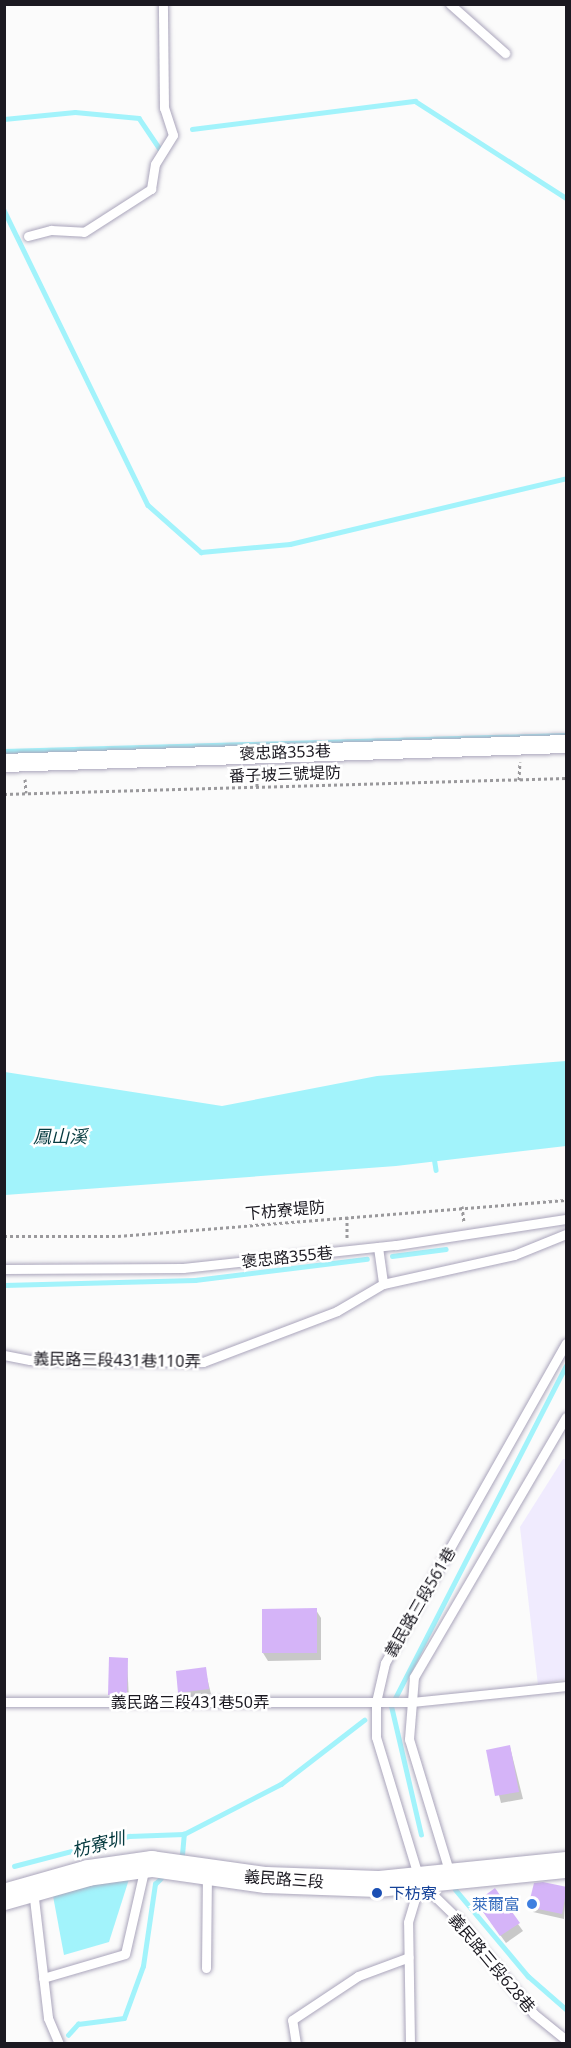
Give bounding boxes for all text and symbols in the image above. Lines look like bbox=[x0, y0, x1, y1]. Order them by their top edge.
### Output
street label: 褒忠路353巷 bbox=[239, 741, 331, 763]
street label: 番子坡三號堤防 bbox=[229, 762, 341, 786]
water label: 鳳山溪 bbox=[33, 1125, 87, 1147]
street label: 下枋寮堤防 bbox=[244, 1197, 326, 1223]
street label: 褒忠路355巷 bbox=[241, 1243, 333, 1271]
street label: 義民路三段431巷110弄 bbox=[33, 1349, 201, 1371]
street label: 義民路三段561巷 bbox=[381, 1544, 459, 1660]
street label: 義民路三段431巷50弄 bbox=[111, 1692, 269, 1712]
water label: 枋寮圳 bbox=[69, 1827, 127, 1861]
street label: 義民路三段 bbox=[243, 1867, 325, 1891]
place label: 下枋寮 bbox=[389, 1883, 437, 1903]
marker: 下枋寮 bbox=[370, 1886, 384, 1900]
place label: 萊爾富 bbox=[472, 1894, 520, 1914]
marker: 萊爾富 bbox=[525, 1897, 539, 1911]
street label: 義民路三段628巷 bbox=[445, 1910, 539, 2016]

